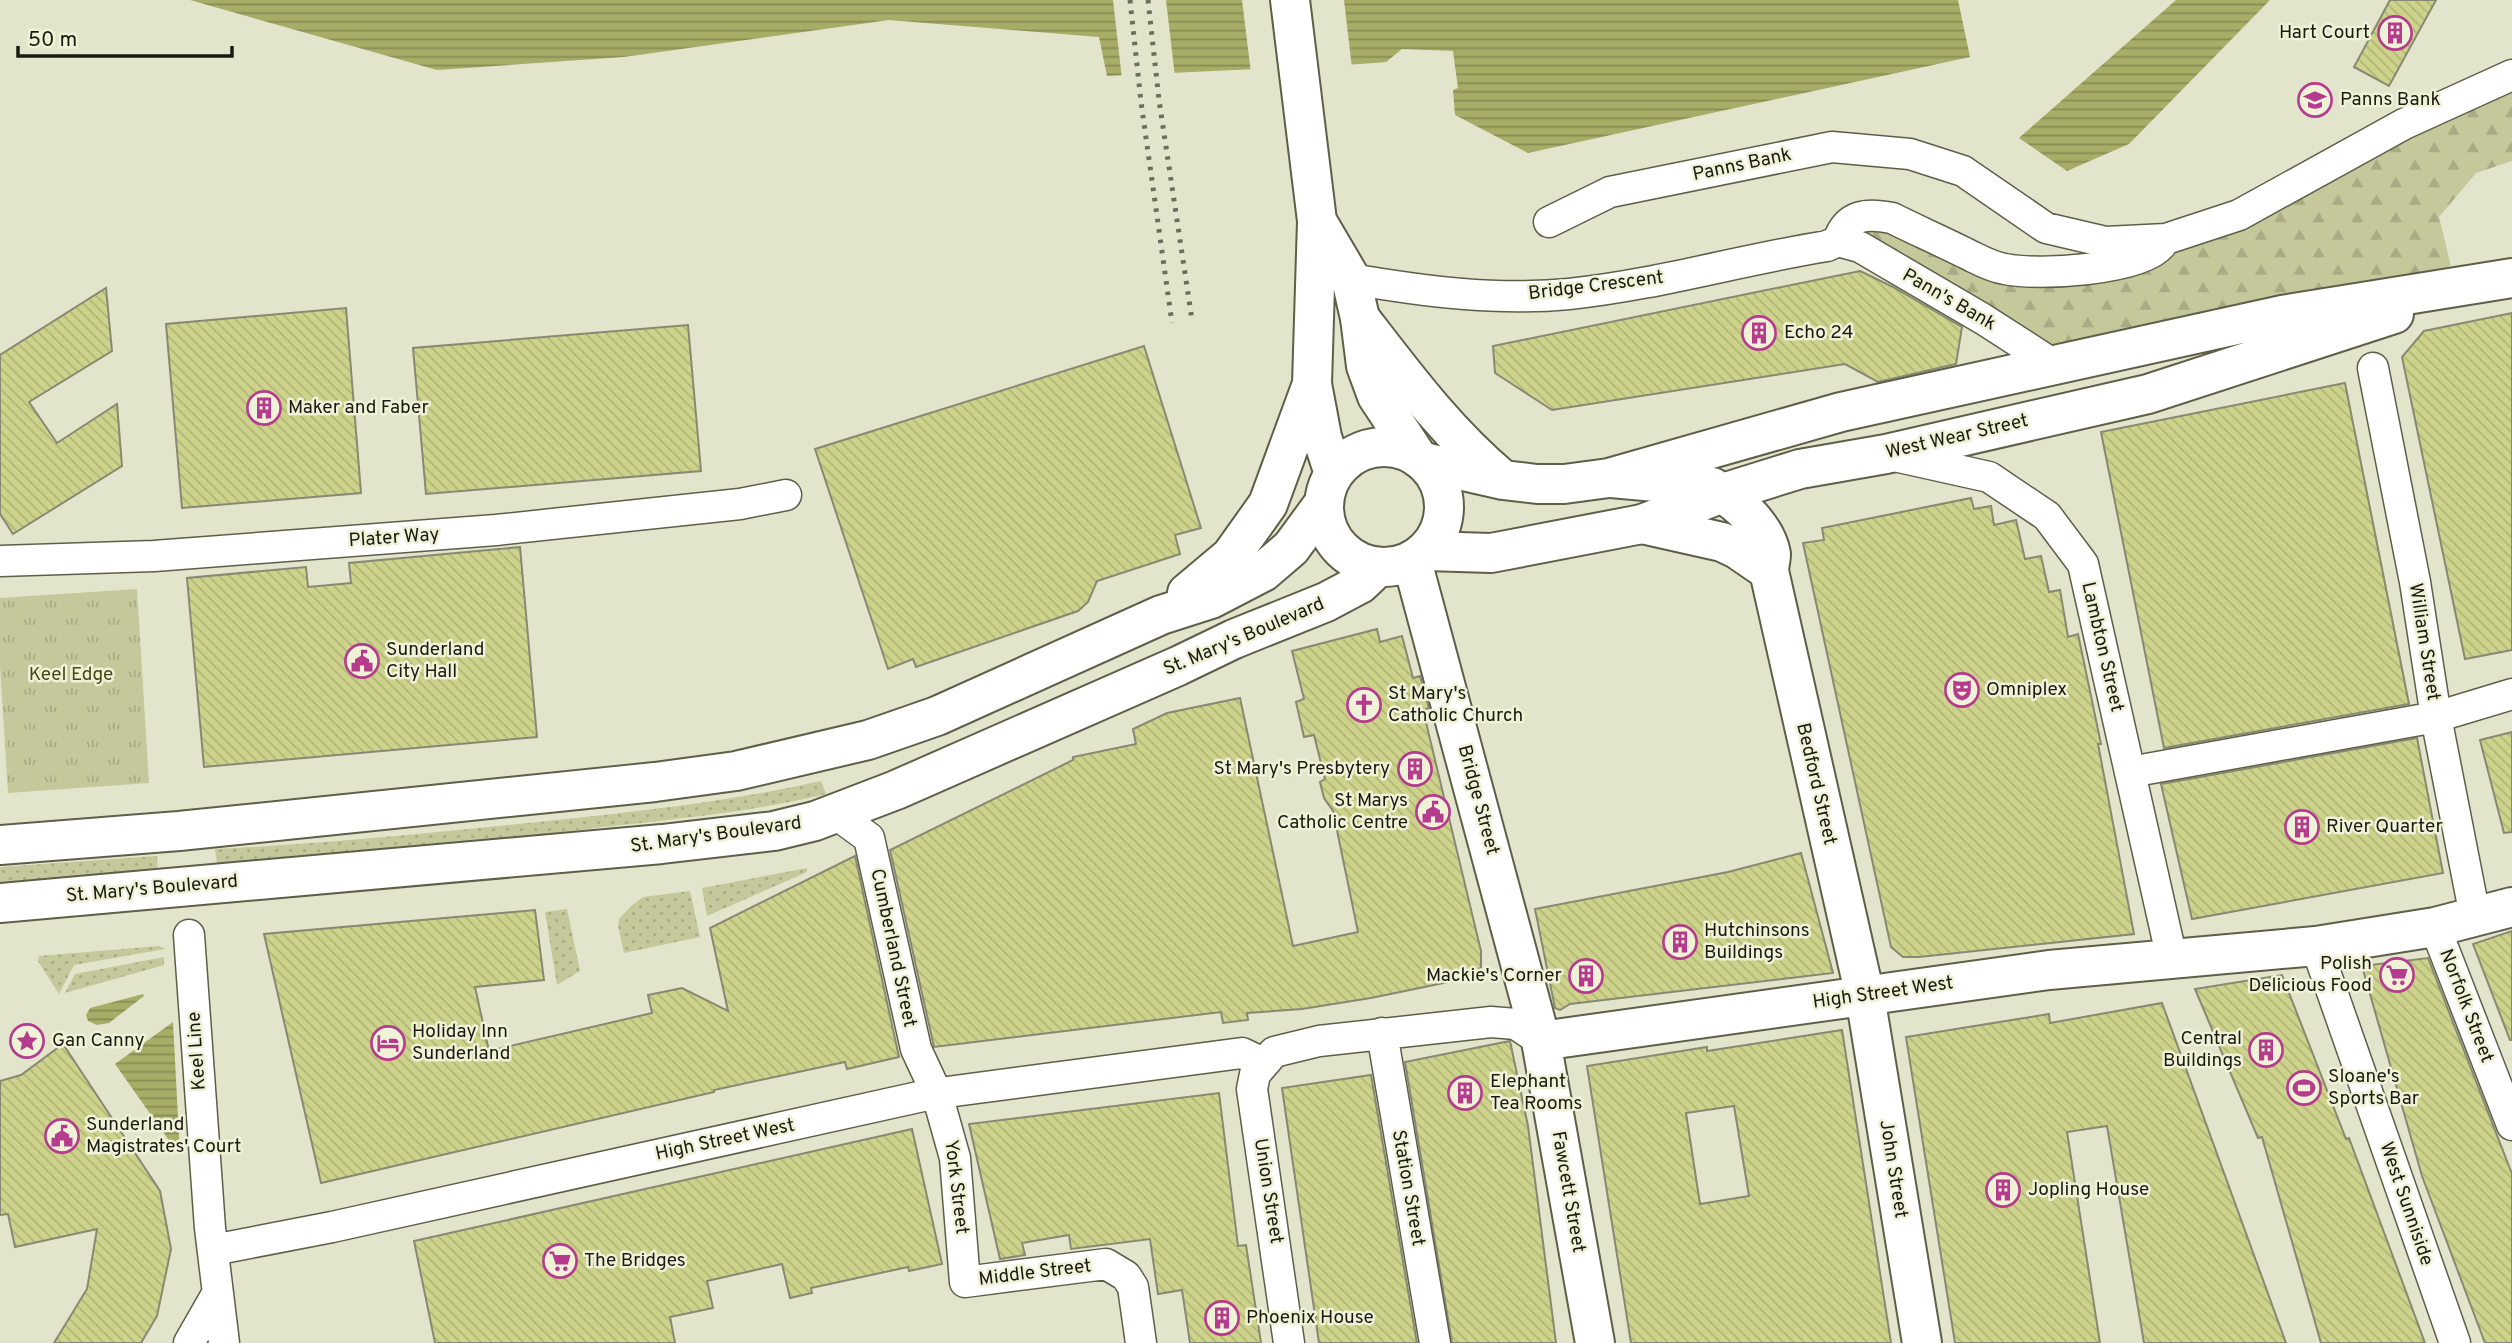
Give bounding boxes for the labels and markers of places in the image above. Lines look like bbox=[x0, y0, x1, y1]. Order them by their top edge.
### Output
building icon: Hart Court bbox=[2376, 14, 2414, 52]
place label: Hart Court bbox=[2279, 21, 2370, 45]
school or university icon: Panns Bank bbox=[2296, 81, 2334, 119]
place label: Panns Bank bbox=[2340, 88, 2441, 112]
building icon: Echo 24 bbox=[1740, 314, 1778, 352]
place label: Echo 24 bbox=[1784, 321, 1854, 345]
building icon: Maker and Faber bbox=[245, 389, 283, 427]
place label: Maker and Faber bbox=[288, 396, 429, 420]
place label: Sunderland City Hall bbox=[386, 638, 484, 684]
public building icon: Sunderland City Hall bbox=[343, 642, 381, 680]
theatre icon: Omniplex bbox=[1943, 671, 1981, 709]
place label: Omniplex bbox=[1986, 678, 2067, 702]
place label: St Mary's Catholic Church bbox=[1388, 682, 1523, 728]
church icon: St Mary's Catholic Church bbox=[1345, 686, 1383, 724]
building icon: St Mary's Presbytery bbox=[1396, 750, 1434, 788]
place label: St Mary's Presbytery bbox=[1213, 757, 1390, 781]
place label: St Marys Catholic Centre bbox=[1277, 789, 1408, 835]
public building icon: St Marys Catholic Centre bbox=[1414, 793, 1452, 831]
building icon: River Quarter bbox=[2283, 808, 2321, 846]
place label: River Quarter bbox=[2326, 815, 2443, 839]
place label: Hutchinsons Buildings bbox=[1704, 919, 1810, 965]
building icon: Hutchinsons Buildings bbox=[1661, 923, 1699, 961]
place label: Polish Delicious Food bbox=[2249, 952, 2372, 998]
supermarket icon: Polish Delicious Food bbox=[2378, 956, 2416, 994]
building icon: Mackie's Corner bbox=[1567, 957, 1605, 995]
place label: Mackie's Corner bbox=[1426, 964, 1563, 988]
place label: Holiday Inn Sunderland bbox=[412, 1020, 510, 1066]
place icon: Gan Canny bbox=[8, 1022, 46, 1060]
hotel icon: Holiday Inn Sunderland bbox=[369, 1024, 407, 1062]
place label: Central Buildings bbox=[2163, 1027, 2242, 1073]
place label: Gan Canny bbox=[52, 1029, 145, 1053]
building icon: Central Buildings bbox=[2247, 1031, 2285, 1069]
place label: Sloane's Sports Bar bbox=[2328, 1065, 2420, 1111]
sports icon: Sloane's Sports Bar bbox=[2285, 1069, 2323, 1107]
place label: Elephant Tea Rooms bbox=[1490, 1070, 1583, 1116]
building icon: Elephant Tea Rooms bbox=[1446, 1074, 1484, 1112]
place label: Sunderland Magistrates' Court bbox=[86, 1113, 242, 1159]
public building icon: Sunderland Magistrates' Court bbox=[43, 1117, 81, 1155]
building icon: Jopling House bbox=[1984, 1171, 2022, 1209]
place label: Jopling House bbox=[2028, 1178, 2149, 1202]
supermarket icon: The Bridges bbox=[541, 1242, 579, 1280]
place label: The Bridges bbox=[584, 1249, 686, 1273]
building icon: Phoenix House bbox=[1203, 1299, 1241, 1337]
place label: Phoenix House bbox=[1246, 1306, 1374, 1330]

